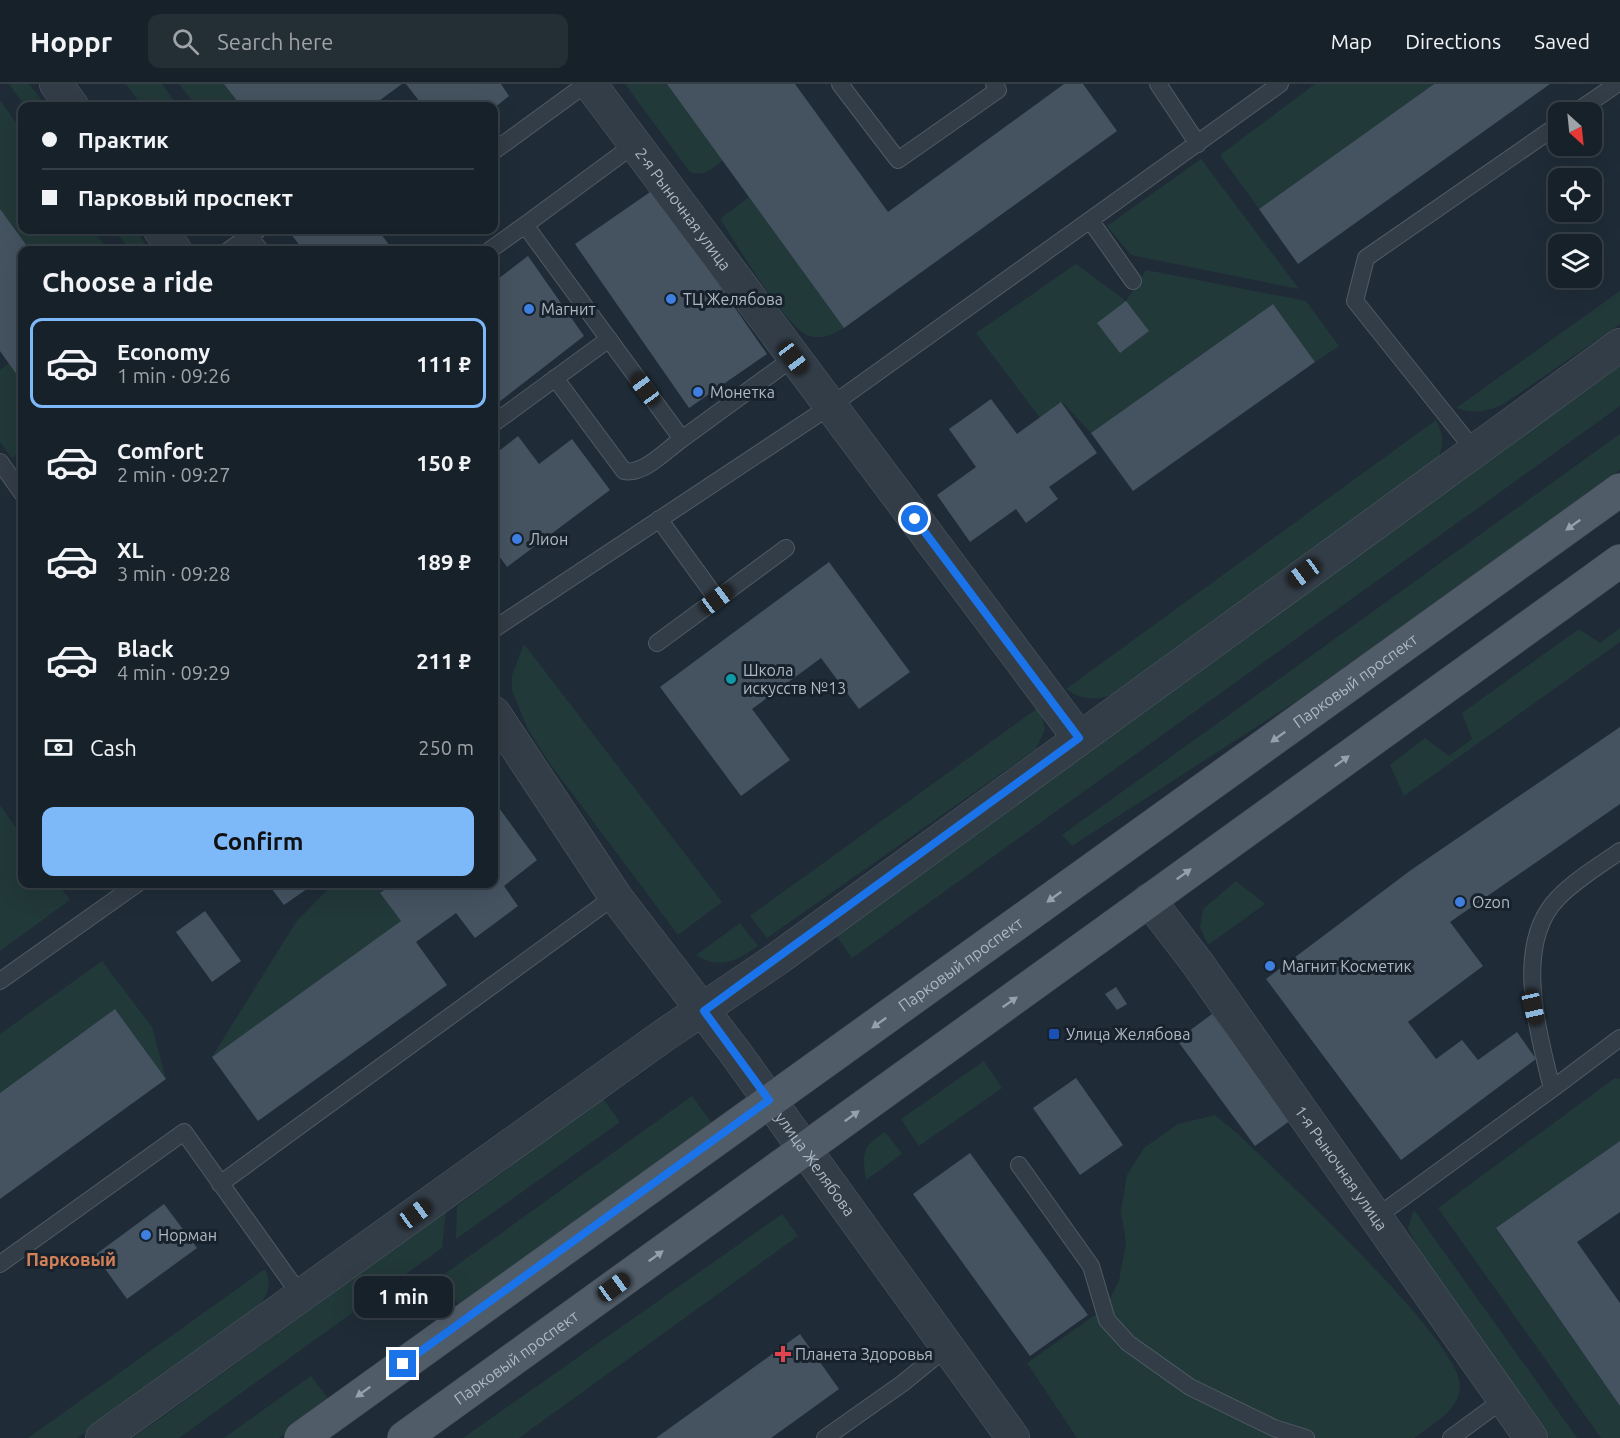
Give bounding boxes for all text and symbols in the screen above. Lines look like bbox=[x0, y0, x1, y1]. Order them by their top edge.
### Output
search box bbox=[148, 14, 568, 68]
icon: search bbox=[169, 25, 202, 58]
text: Hoppr bbox=[30, 26, 112, 57]
text: Search here bbox=[217, 29, 334, 54]
text: Map bbox=[1331, 29, 1372, 53]
text: Directions bbox=[1405, 29, 1501, 53]
text: Saved bbox=[1534, 29, 1590, 53]
north arrow bbox=[1548, 102, 1602, 156]
map controls bbox=[1548, 102, 1602, 288]
text: Практик bbox=[78, 127, 169, 152]
street label: 2-я Рыночная улица bbox=[632, 144, 735, 274]
button: locate bbox=[1548, 168, 1602, 222]
text: Парковый проспект bbox=[78, 185, 293, 210]
button: layers bbox=[1548, 234, 1602, 288]
text: Choose a ride bbox=[42, 267, 214, 297]
place label: ТЦ Желябова bbox=[683, 290, 783, 308]
marker: ТЦ Желябова bbox=[664, 292, 678, 306]
place label: Магнит bbox=[541, 300, 596, 318]
marker: Магнит bbox=[522, 302, 536, 316]
icon: car bbox=[45, 336, 99, 390]
car bbox=[775, 338, 811, 378]
text: Economy bbox=[117, 339, 210, 364]
text: 111 ₽ bbox=[416, 351, 471, 376]
text: 1 min · 09:26 bbox=[117, 364, 231, 387]
car bbox=[627, 369, 663, 409]
place label: Монетка bbox=[710, 383, 775, 401]
marker: Монетка bbox=[691, 385, 705, 399]
icon: car bbox=[45, 435, 99, 489]
text: Comfort bbox=[117, 438, 204, 463]
text: 150 ₽ bbox=[416, 450, 471, 475]
text: 2 min · 09:27 bbox=[117, 463, 231, 486]
route start bbox=[901, 505, 928, 532]
one-way arrow bbox=[1565, 518, 1580, 530]
place label: Лион bbox=[529, 530, 568, 548]
marker: Лион bbox=[510, 532, 524, 546]
icon: car bbox=[45, 534, 99, 588]
text: XL bbox=[117, 537, 144, 562]
text: 189 ₽ bbox=[416, 549, 471, 574]
car bbox=[1284, 555, 1324, 591]
text: 3 min · 09:28 bbox=[117, 562, 231, 585]
car bbox=[697, 581, 737, 617]
street label: Парковый проспект bbox=[1289, 630, 1421, 731]
icon: car bbox=[45, 633, 99, 687]
text: Black bbox=[117, 636, 174, 661]
text: 211 ₽ bbox=[416, 648, 471, 673]
text: 4 min · 09:29 bbox=[117, 661, 231, 684]
place label: Школа искусств №13 bbox=[743, 661, 846, 697]
marker: Школа искусств №13 bbox=[724, 672, 738, 686]
one-way arrow bbox=[1270, 730, 1285, 742]
icon: cash bbox=[42, 731, 75, 764]
text: Cash bbox=[90, 735, 137, 760]
text: 250 m bbox=[418, 736, 474, 759]
one-way arrow bbox=[1335, 755, 1350, 767]
button: Confirm bbox=[42, 807, 474, 876]
one-way arrow bbox=[1177, 869, 1192, 881]
one-way arrow bbox=[1047, 891, 1062, 903]
place label: Ozon bbox=[1472, 893, 1510, 911]
marker: Ozon bbox=[1453, 895, 1467, 909]
street label: Парковый проспект bbox=[895, 913, 1026, 1015]
place label: Магнит Косметик bbox=[1282, 957, 1412, 975]
marker: Магнит Косметик bbox=[1263, 959, 1277, 973]
car bbox=[1520, 987, 1546, 1027]
one-way arrow bbox=[1003, 997, 1018, 1009]
one-way arrow bbox=[871, 1017, 887, 1029]
place label: Улица Желябова bbox=[1066, 1025, 1190, 1043]
marker: Улица Желябова bbox=[1047, 1027, 1061, 1041]
street label: 1-я Рыночная улица bbox=[1291, 1102, 1391, 1234]
street label: улица Желябова bbox=[772, 1108, 859, 1219]
one-way arrow bbox=[843, 1110, 859, 1122]
car bbox=[395, 1196, 435, 1232]
place label: Норман bbox=[158, 1226, 217, 1244]
marker: Норман bbox=[139, 1228, 153, 1242]
district label: Парковый bbox=[26, 1249, 116, 1269]
one-way arrow bbox=[649, 1251, 664, 1263]
car bbox=[594, 1269, 634, 1305]
callout: 1 min bbox=[354, 1277, 452, 1319]
text: 1 min bbox=[378, 1285, 429, 1308]
street label: Парковый проспект bbox=[450, 1306, 581, 1408]
place label: Планета Здоровья bbox=[795, 1345, 933, 1363]
marker: Планета Здоровья bbox=[776, 1347, 790, 1361]
route end bbox=[389, 1350, 416, 1377]
one-way arrow bbox=[356, 1386, 371, 1398]

